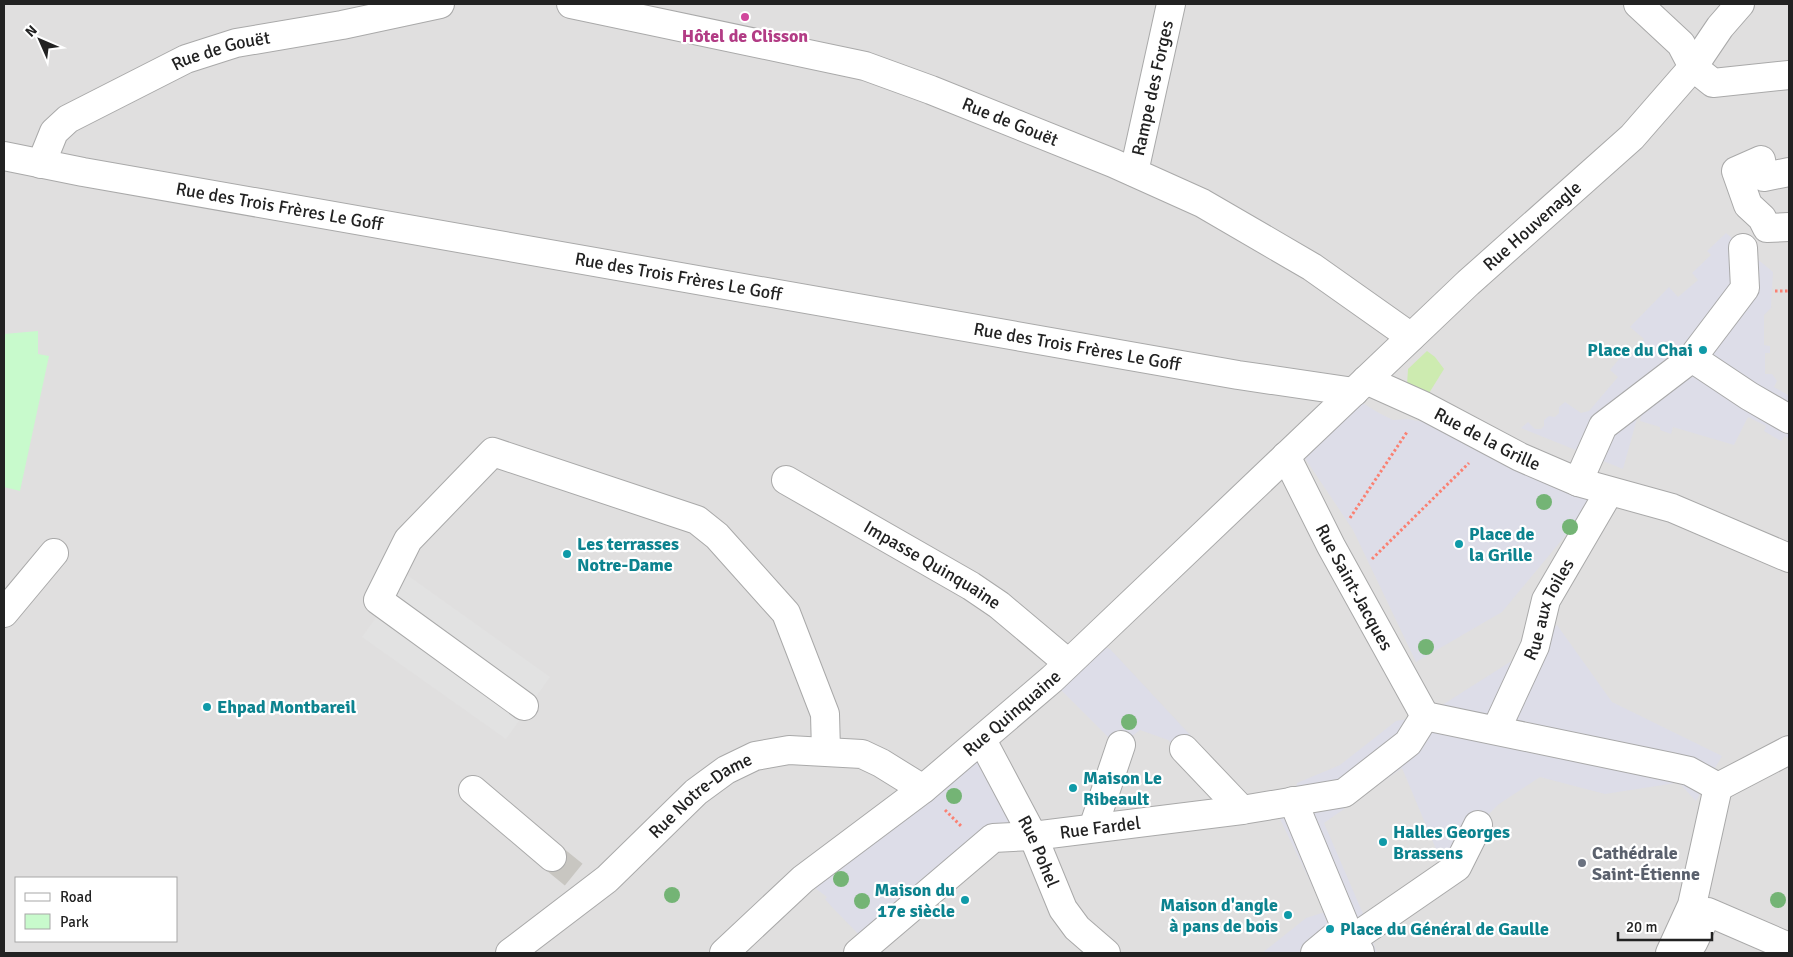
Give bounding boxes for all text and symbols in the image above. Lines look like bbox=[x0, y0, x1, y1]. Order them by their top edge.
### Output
marker: Hôtel de Clisson bbox=[739, 11, 751, 23]
north arrow bbox=[15, 15, 65, 65]
street label: Rampe des Forges bbox=[1127, 18, 1178, 158]
text: N bbox=[22, 22, 41, 41]
place label: Hôtel de Clisson bbox=[682, 25, 808, 47]
street label: Rue de Gouët bbox=[168, 26, 272, 76]
street label: Rue de Gouët bbox=[959, 93, 1062, 151]
street label: Rue Houvenagle bbox=[1478, 176, 1586, 275]
street label: Rue des Trois Frères Le Goff bbox=[174, 178, 386, 236]
street label: Rue des Trois Frères Le Goff bbox=[573, 248, 785, 306]
street label: Rue des Trois Frères Le Goff bbox=[972, 318, 1184, 376]
place label: Place du Chai bbox=[1587, 339, 1693, 361]
marker: Place du Chai bbox=[1697, 344, 1709, 356]
street label: Rue de la Grille bbox=[1430, 402, 1544, 475]
street label: Impasse Quinquaine bbox=[860, 516, 1005, 614]
street label: Rue Saint-Jacques bbox=[1311, 520, 1398, 654]
place label: Place de la Grille bbox=[1469, 523, 1534, 566]
place label: Les terrasses Notre-Dame bbox=[577, 533, 679, 576]
marker: Place de la Grille bbox=[1453, 538, 1465, 550]
marker: Les terrasses Notre-Dame bbox=[561, 548, 573, 560]
street label: Rue aux Toiles bbox=[1519, 554, 1579, 664]
street label: Rue Quinquaine bbox=[958, 665, 1065, 761]
place label: Ehpad Montbareil bbox=[217, 696, 357, 718]
marker: Ehpad Montbareil bbox=[201, 701, 213, 713]
street label: Rue Notre-Dame bbox=[644, 748, 756, 843]
place label: Maison Le Ribeault bbox=[1083, 767, 1162, 810]
marker: Maison Le Ribeault bbox=[1067, 782, 1079, 794]
street label: Rue Pohel bbox=[1013, 811, 1064, 891]
street label: Rue Fardel bbox=[1058, 812, 1142, 844]
place label: Halles Georges Brassens bbox=[1393, 821, 1510, 864]
marker: Halles Georges Brassens bbox=[1377, 836, 1389, 848]
place label: Cathédrale Saint-Étienne bbox=[1592, 842, 1700, 885]
marker: Cathédrale Saint-Étienne bbox=[1576, 857, 1588, 869]
legend bbox=[15, 877, 178, 942]
place label: Maison du 17e siècle bbox=[875, 879, 955, 922]
text: Road bbox=[60, 888, 92, 906]
marker: Maison du 17e siècle bbox=[959, 894, 971, 906]
place label: Maison d'angle à pans de bois bbox=[1160, 894, 1278, 937]
marker: Maison d'angle à pans de bois bbox=[1282, 909, 1294, 921]
scale bar bbox=[1618, 910, 1712, 942]
text: Park bbox=[60, 913, 89, 931]
place label: Place du Général de Gaulle bbox=[1340, 918, 1549, 940]
text: 20 m bbox=[1626, 918, 1657, 936]
marker: Place du Général de Gaulle bbox=[1324, 923, 1336, 935]

